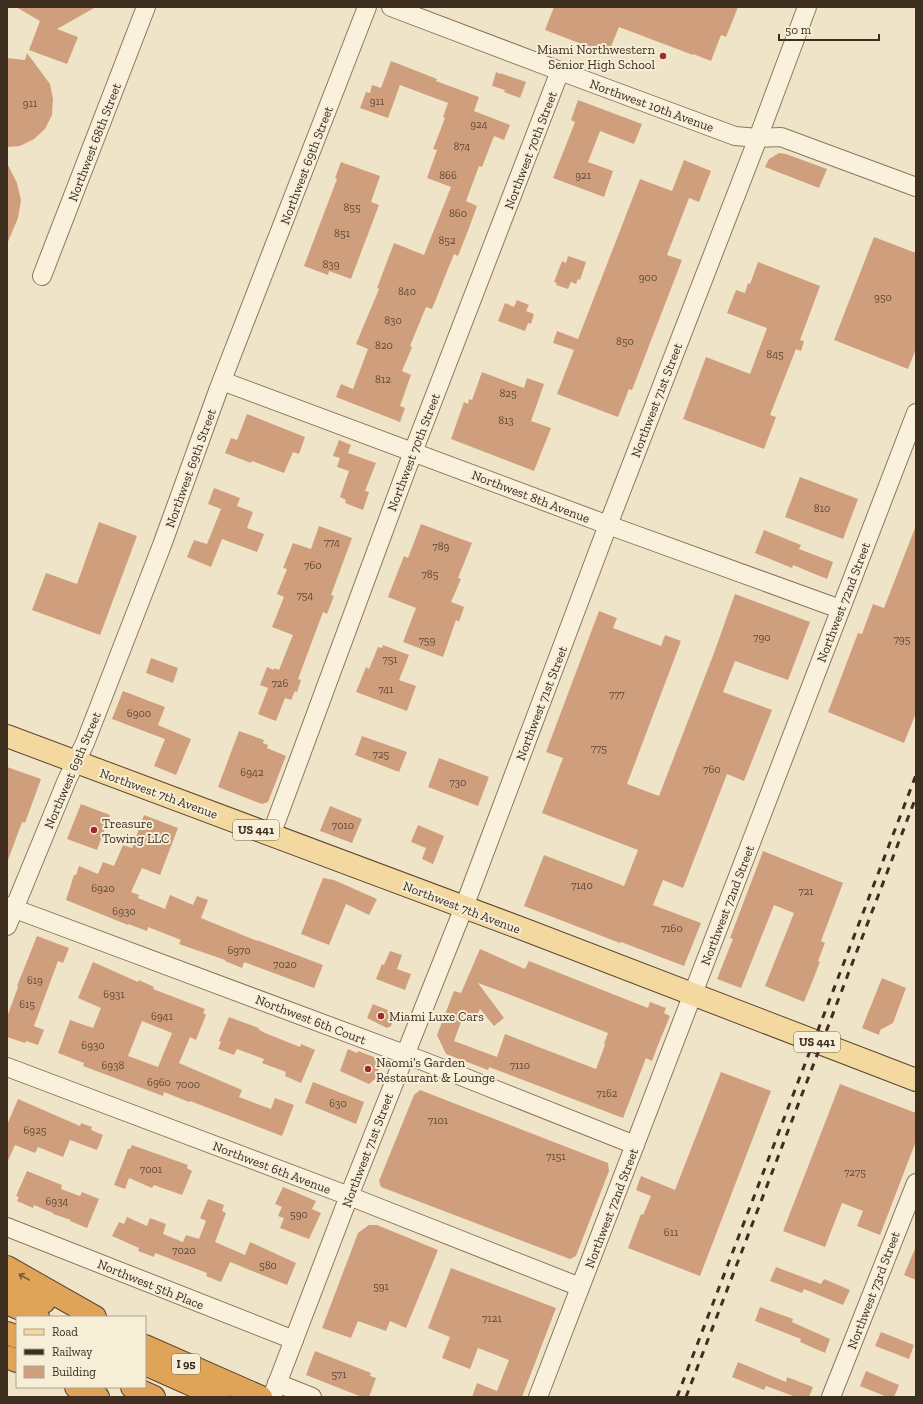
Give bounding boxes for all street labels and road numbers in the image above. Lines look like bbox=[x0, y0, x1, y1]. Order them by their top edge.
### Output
street label: Northwest 10th Avenue bbox=[588, 76, 716, 135]
street label: Northwest 68th Street bbox=[65, 81, 124, 204]
street label: Northwest 70th Street bbox=[501, 89, 560, 211]
street label: Northwest 69th Street bbox=[277, 104, 336, 227]
street label: Northwest 71st Street bbox=[628, 341, 685, 460]
street label: Northwest 70th Street bbox=[384, 391, 443, 513]
street label: Northwest 69th Street bbox=[162, 406, 219, 530]
street label: Northwest 8th Avenue bbox=[470, 467, 592, 526]
street label: Northwest 72nd Street bbox=[814, 540, 873, 664]
street label: Northwest 71st Street bbox=[513, 644, 570, 763]
street label: Northwest 69th Street bbox=[41, 709, 104, 831]
street label: Northwest 7th Avenue bbox=[98, 765, 220, 822]
road number: US 441 bbox=[233, 820, 279, 840]
street label: Northwest 72nd Street bbox=[698, 843, 757, 967]
street label: Northwest 7th Avenue bbox=[401, 878, 523, 937]
street label: Northwest 6th Court bbox=[253, 991, 368, 1048]
road number: US 441 bbox=[794, 1032, 840, 1052]
street label: Northwest 71st Street bbox=[339, 1091, 396, 1210]
street label: Northwest 6th Avenue bbox=[211, 1138, 333, 1197]
street label: Northwest 72nd Street bbox=[582, 1146, 641, 1270]
street label: Northwest 73rd Street bbox=[844, 1229, 903, 1351]
street label: Northwest 5th Place bbox=[95, 1256, 206, 1313]
road number: I 95 bbox=[172, 1354, 200, 1374]

